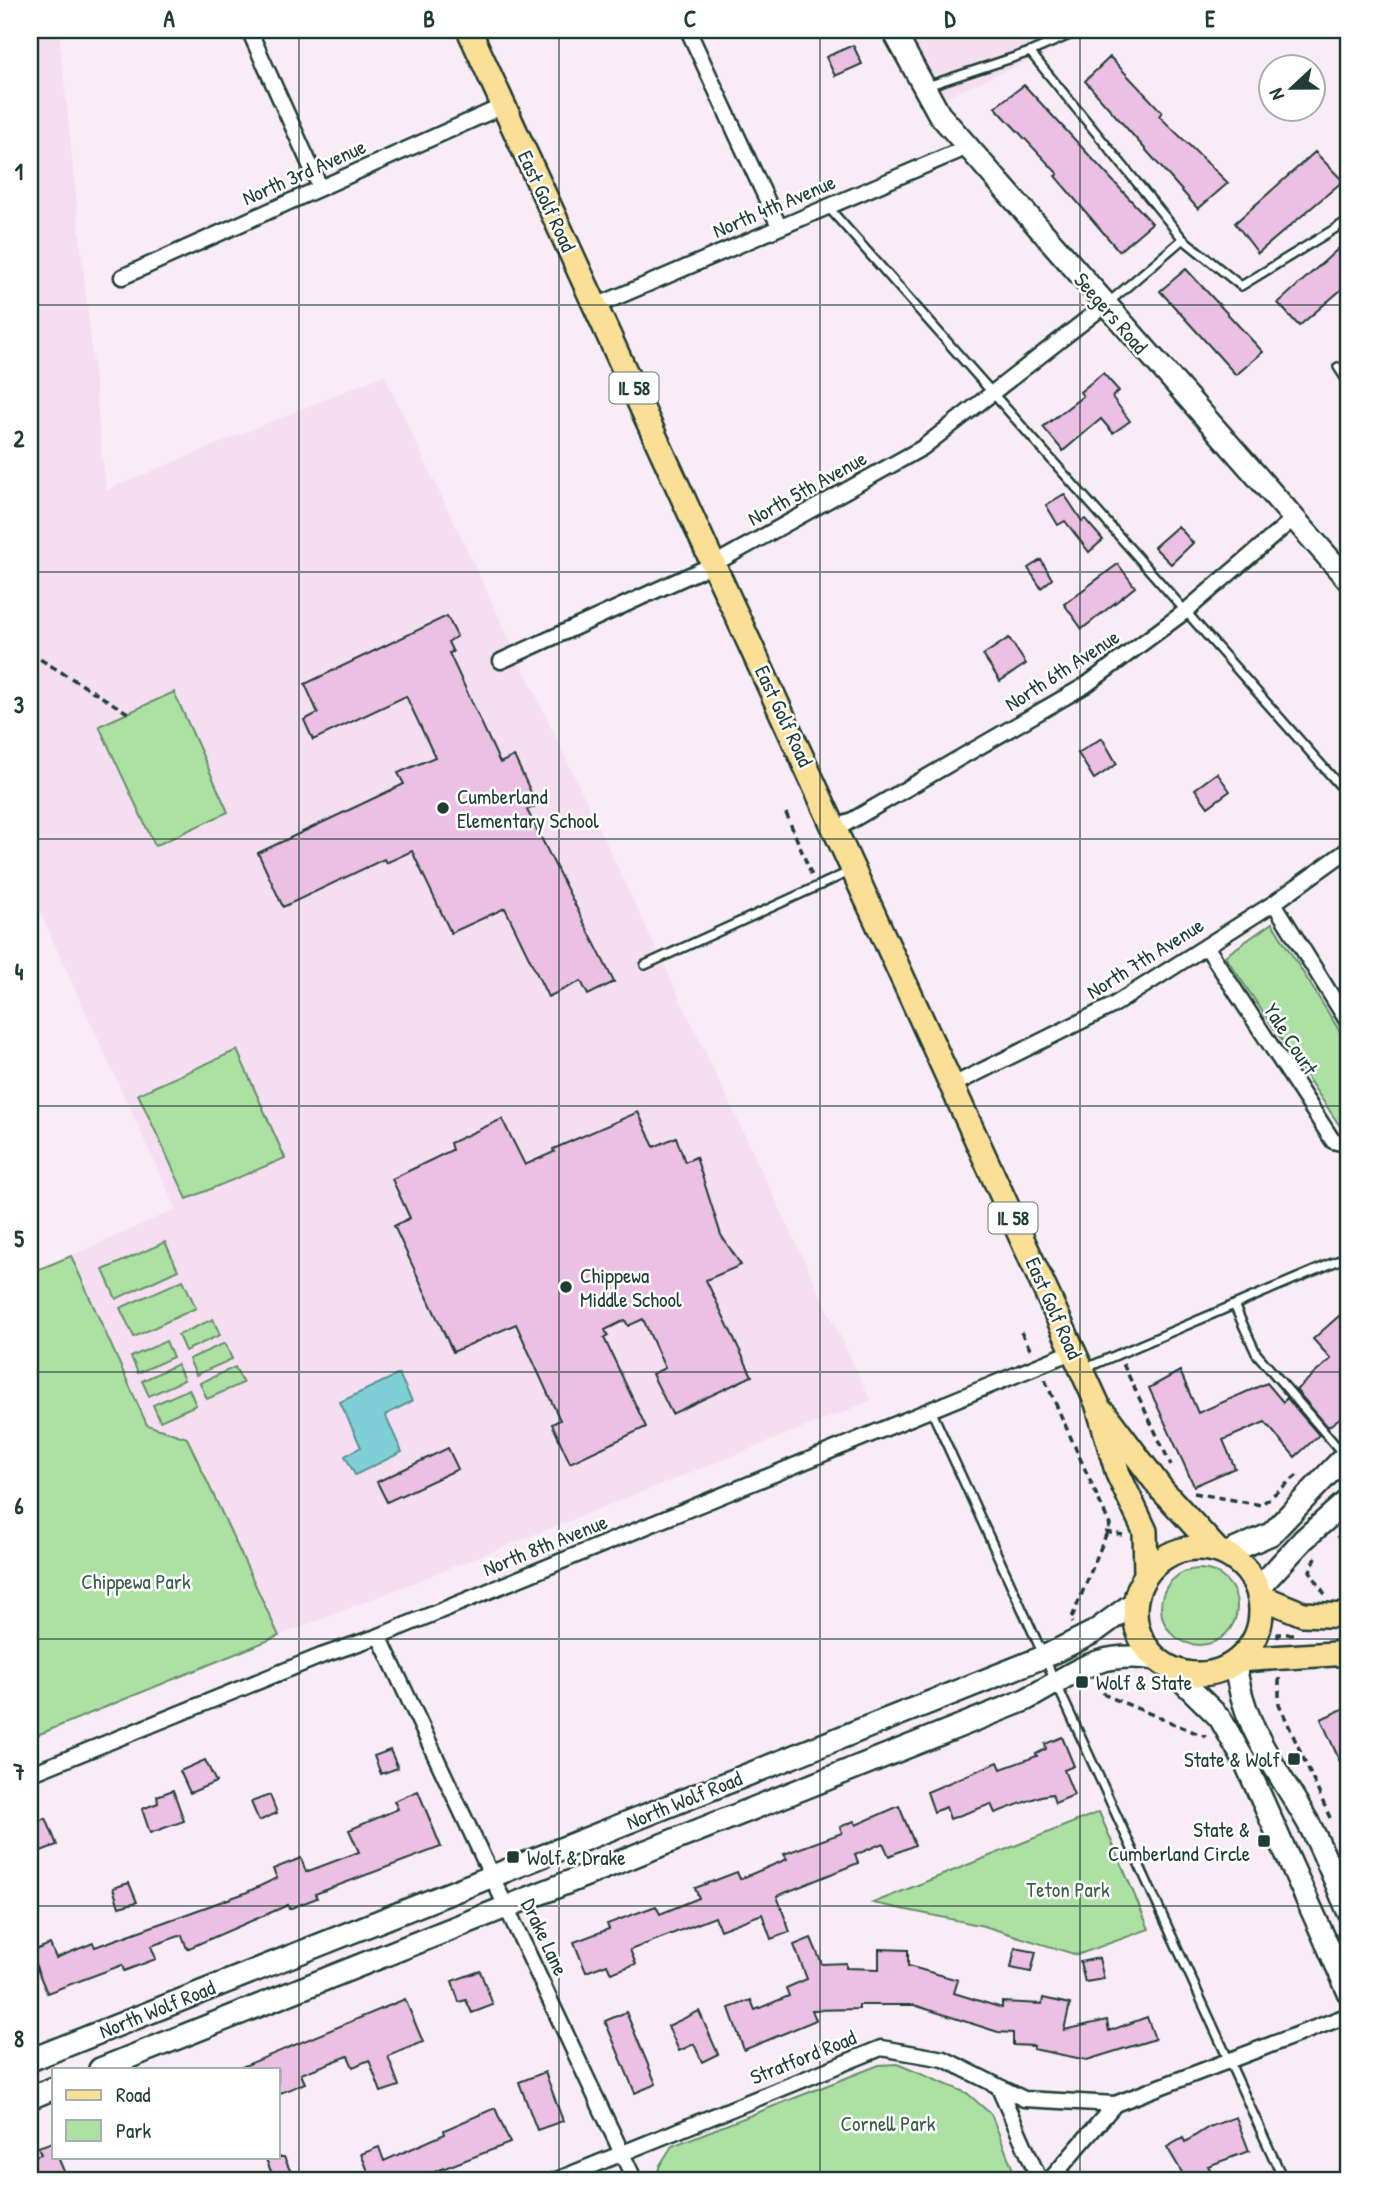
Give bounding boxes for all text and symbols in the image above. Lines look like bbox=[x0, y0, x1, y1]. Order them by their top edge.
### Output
text: A bbox=[163, 3, 175, 34]
text: B bbox=[423, 3, 435, 34]
text: C bbox=[684, 3, 696, 34]
text: D bbox=[945, 3, 957, 34]
text: E bbox=[1205, 3, 1216, 34]
north arrow bbox=[1256, 52, 1326, 122]
text: N bbox=[1262, 85, 1290, 104]
street label: North 3rd Avenue bbox=[238, 132, 370, 212]
street label: East Golf Road bbox=[511, 146, 583, 256]
text: 1 bbox=[15, 156, 23, 187]
street label: North 4th Avenue bbox=[708, 167, 840, 245]
street label: Seegers Road bbox=[1067, 266, 1155, 360]
road number: IL 58 bbox=[610, 372, 658, 404]
text: 2 bbox=[14, 423, 25, 454]
street label: North 5th Avenue bbox=[742, 443, 872, 533]
street label: North 6th Avenue bbox=[999, 622, 1125, 718]
street label: East Golf Road bbox=[748, 661, 820, 771]
text: 3 bbox=[14, 689, 24, 720]
place label: Cumberland Elementary School bbox=[457, 782, 599, 835]
marker: Cumberland Elementary School bbox=[435, 800, 451, 816]
street label: North 7th Avenue bbox=[1081, 910, 1209, 1006]
text: 4 bbox=[15, 956, 24, 987]
street label: Yale Court bbox=[1257, 998, 1325, 1081]
road number: IL 58 bbox=[988, 1202, 1038, 1234]
text: 5 bbox=[14, 1223, 24, 1254]
street label: East Golf Road bbox=[1019, 1253, 1089, 1363]
place label: Chippewa Middle School bbox=[580, 1261, 682, 1314]
marker: Chippewa Middle School bbox=[558, 1279, 574, 1295]
text: 6 bbox=[14, 1490, 24, 1521]
street label: North 8th Avenue bbox=[478, 1507, 612, 1583]
park label: Chippewa Park bbox=[81, 1567, 191, 1596]
place label: Wolf & State bbox=[1096, 1668, 1192, 1697]
marker: Wolf & State bbox=[1074, 1674, 1090, 1690]
place label: State & Wolf bbox=[1184, 1745, 1280, 1774]
marker: State & Wolf bbox=[1286, 1751, 1302, 1767]
text: 7 bbox=[12, 1756, 25, 1787]
street label: North Wolf Road bbox=[622, 1764, 746, 1836]
place label: State & Cumberland Circle bbox=[1108, 1815, 1250, 1868]
marker: State & Cumberland Circle bbox=[1256, 1833, 1272, 1849]
place label: Wolf & Drake bbox=[527, 1843, 626, 1872]
marker: Wolf & Drake bbox=[505, 1849, 521, 1865]
park label: Teton Park bbox=[1026, 1875, 1110, 1904]
street label: Drake Lane bbox=[515, 1894, 575, 1980]
street label: North Wolf Road bbox=[95, 1973, 219, 2045]
text: 8 bbox=[14, 2023, 24, 2054]
street label: Stratford Road bbox=[746, 2023, 860, 2091]
legend bbox=[52, 2068, 280, 2158]
text: Road bbox=[116, 2080, 150, 2109]
park label: Cornell Park bbox=[841, 2109, 936, 2138]
text: Park bbox=[116, 2116, 151, 2145]

